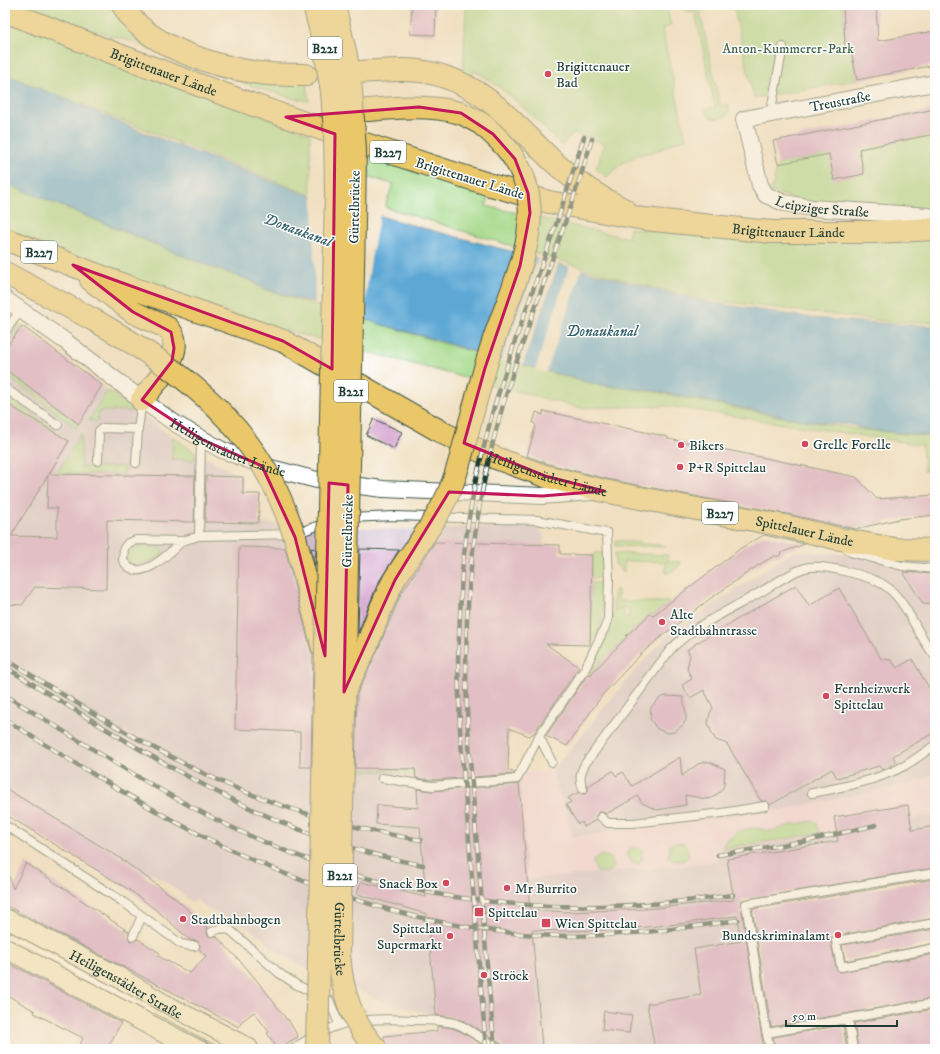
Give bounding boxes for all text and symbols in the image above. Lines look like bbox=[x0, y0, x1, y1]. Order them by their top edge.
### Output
road number: B221 bbox=[308, 37, 342, 59]
park label: Anton-Kummerer-Park bbox=[722, 40, 854, 58]
street label: Brigittenauer Lände bbox=[107, 45, 220, 101]
place label: Brigittenauer Bad bbox=[556, 58, 631, 92]
marker: Brigittenauer Bad bbox=[543, 69, 553, 79]
street label: Treustraße bbox=[808, 87, 872, 117]
road number: B227 bbox=[370, 141, 406, 163]
street label: Brigittenauer Lände bbox=[413, 154, 526, 204]
street label: Gürtelbrücke bbox=[345, 170, 365, 244]
street label: Leipziger Straße bbox=[772, 192, 870, 222]
water label: Donaukanal bbox=[261, 209, 337, 252]
street label: Brigittenauer Lände bbox=[731, 220, 845, 242]
road number: B227 bbox=[21, 241, 57, 263]
water label: Donaukanal bbox=[566, 322, 640, 341]
road number: B221 bbox=[334, 380, 368, 402]
street label: Heiligenstädter Lände bbox=[166, 414, 288, 481]
place label: Grelle Forelle bbox=[813, 436, 891, 454]
place label: Bikers bbox=[689, 437, 724, 455]
marker: Grelle Forelle bbox=[800, 439, 810, 449]
marker: Bikers bbox=[676, 440, 686, 450]
street label: Heiligenstädter Lände bbox=[483, 447, 609, 501]
place label: P+R Spittelau bbox=[688, 459, 766, 477]
marker: P+R Spittelau bbox=[675, 462, 685, 472]
street label: Gürtelbrücke bbox=[338, 494, 358, 568]
road number: B227 bbox=[702, 502, 738, 524]
street label: Spittelauer Lände bbox=[754, 513, 855, 551]
place label: Alte Stadtbahntrasse bbox=[670, 606, 757, 640]
marker: Alte Stadtbahntrasse bbox=[657, 617, 667, 627]
place label: Fernheizwerk Spittelau bbox=[834, 680, 910, 714]
marker: Fernheizwerk Spittelau bbox=[821, 691, 831, 701]
road number: B221 bbox=[323, 864, 357, 886]
place label: Snack Box bbox=[379, 875, 438, 893]
marker: Snack Box bbox=[441, 878, 451, 888]
place label: Mr Burrito bbox=[515, 880, 577, 898]
marker: Mr Burrito bbox=[502, 883, 512, 893]
street label: Gürtelbrücke bbox=[329, 902, 349, 977]
place label: Spittelau bbox=[488, 904, 538, 922]
marker: Spittelau bbox=[473, 906, 485, 918]
place label: Stadtbahnbogen bbox=[191, 911, 281, 929]
marker: Stadtbahnbogen bbox=[178, 914, 188, 924]
place label: Wien Spittelau bbox=[554, 915, 637, 933]
marker: Wien Spittelau bbox=[540, 917, 552, 929]
place label: Spittelau Supermarkt bbox=[377, 920, 443, 954]
place label: Bundeskriminalamt bbox=[721, 927, 831, 945]
marker: Bundeskriminalamt bbox=[833, 930, 843, 940]
marker: Spittelau Supermarkt bbox=[445, 931, 455, 941]
street label: Heiligenstädter Straße bbox=[66, 947, 185, 1024]
place label: Ströck bbox=[492, 967, 529, 985]
marker: Ströck bbox=[479, 970, 489, 980]
scale bar bbox=[786, 1002, 897, 1028]
text: 50 m bbox=[792, 1009, 816, 1024]

